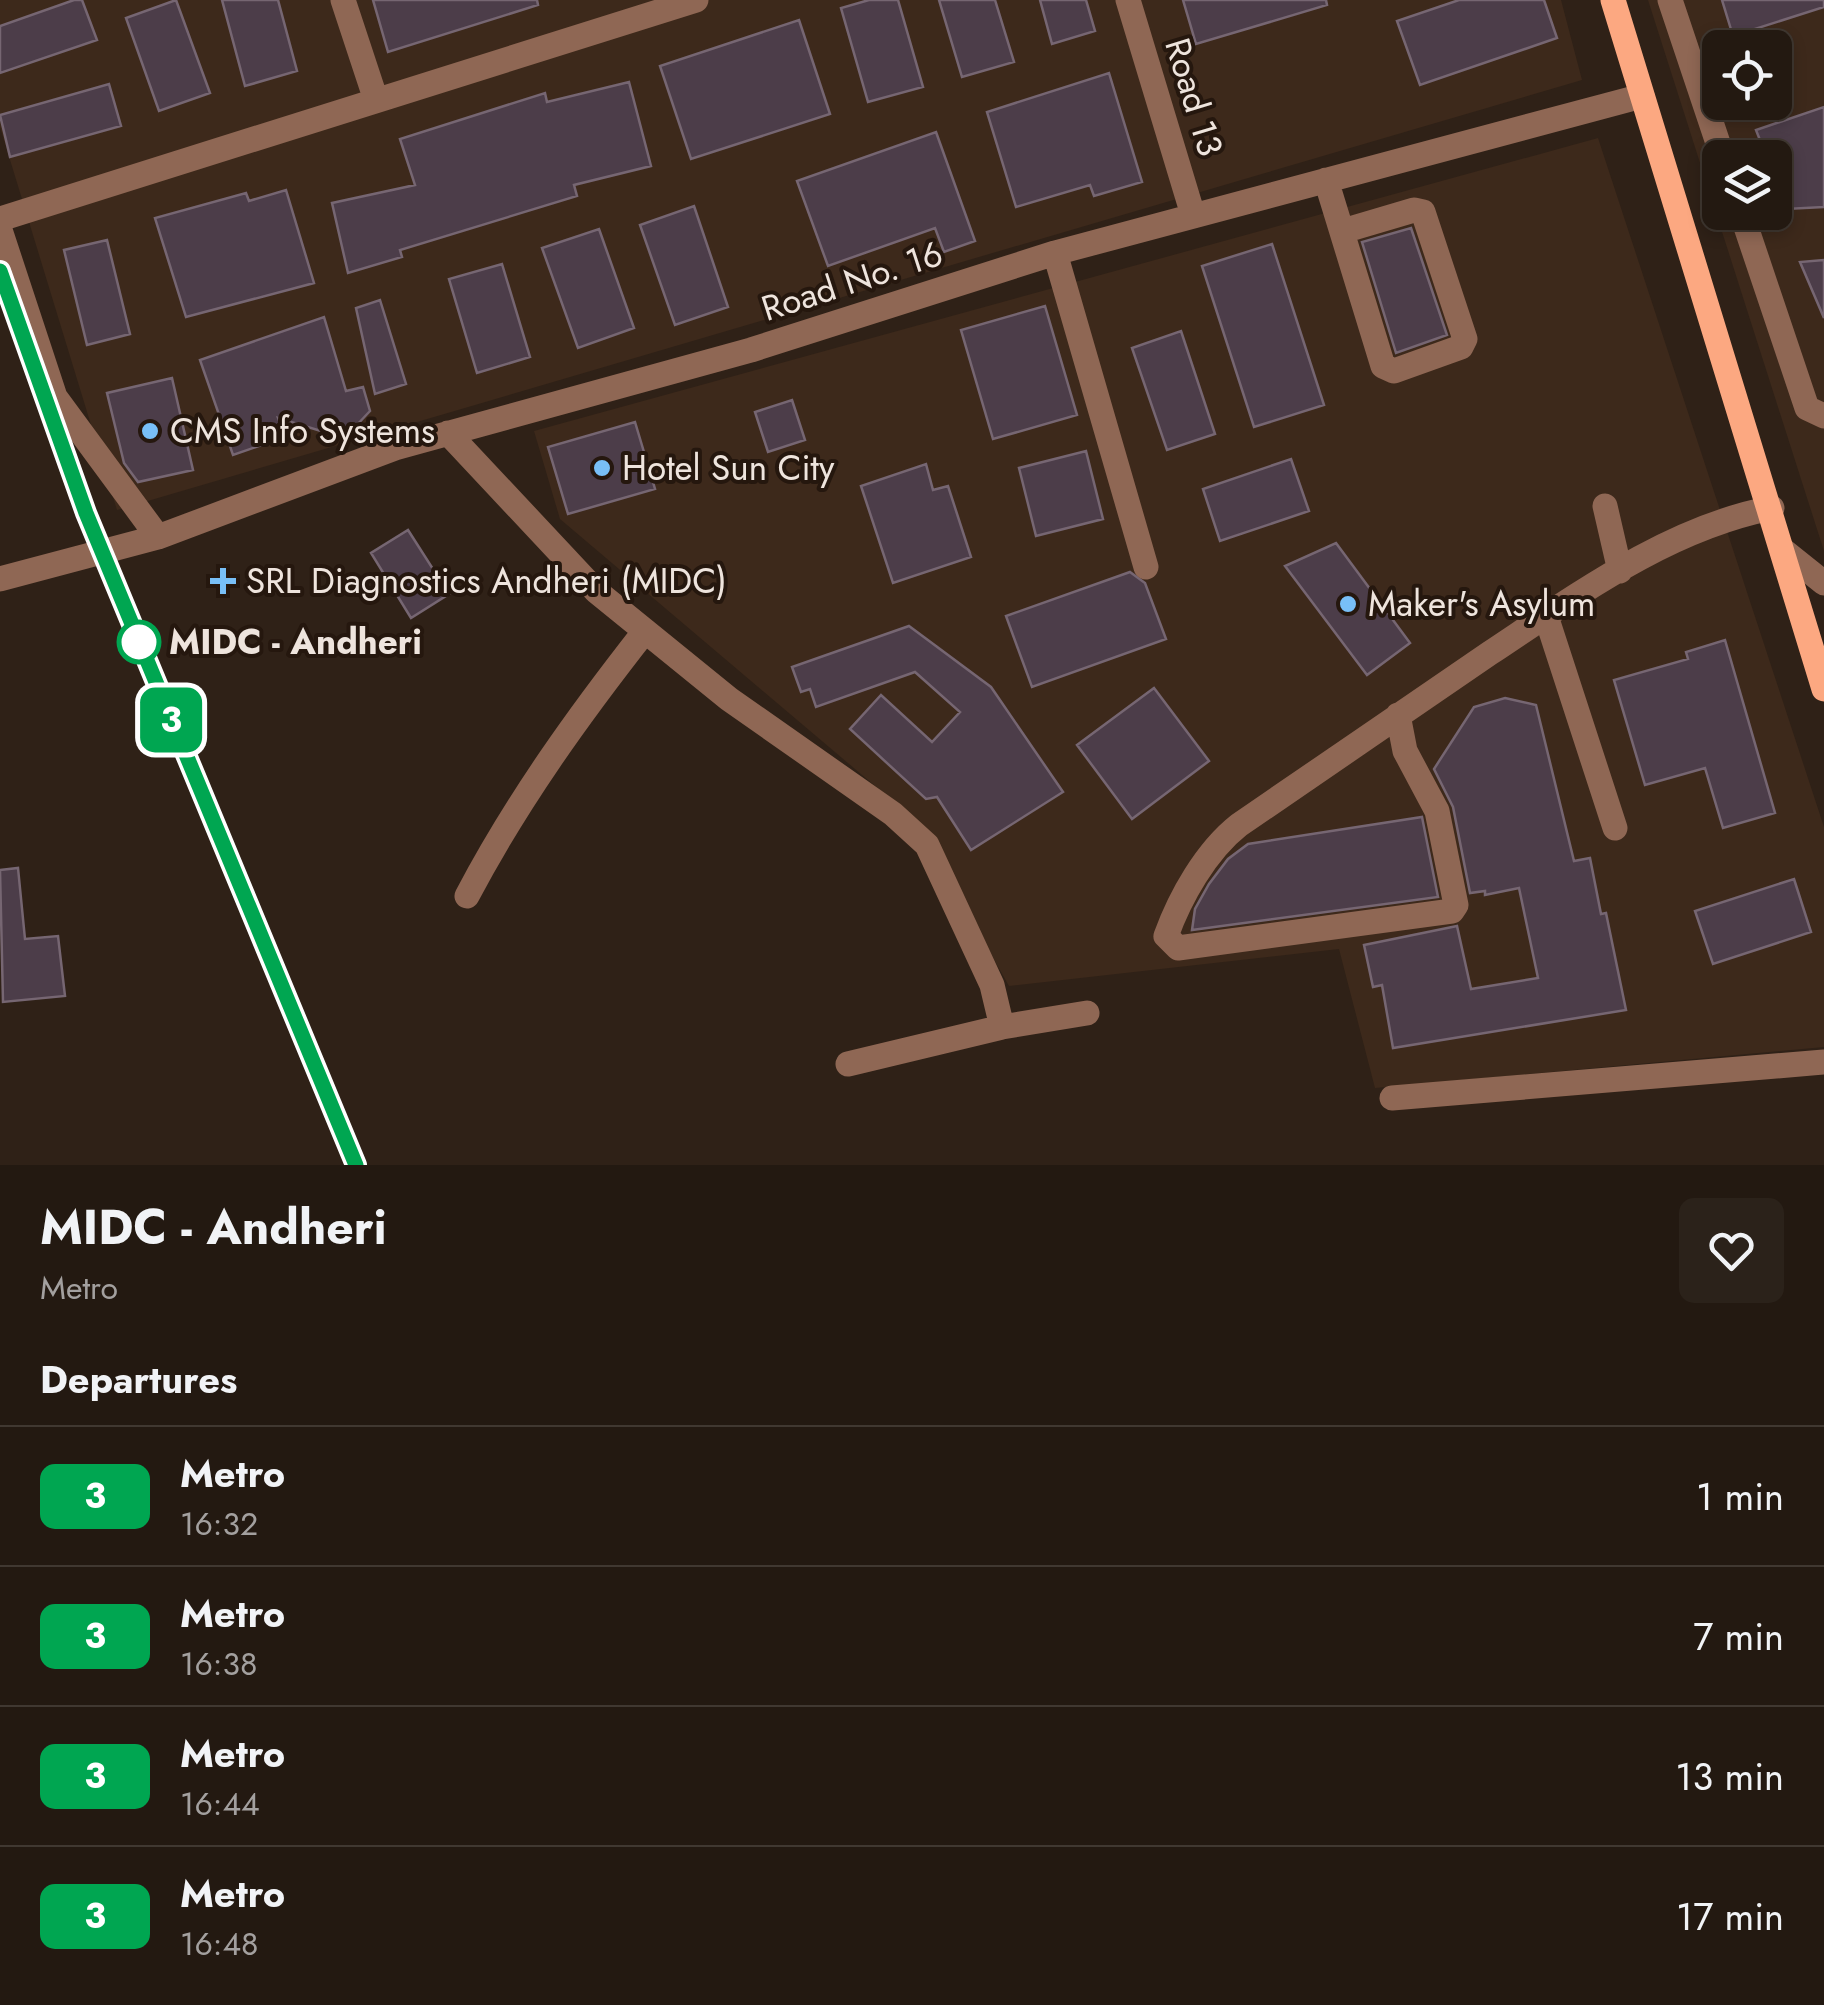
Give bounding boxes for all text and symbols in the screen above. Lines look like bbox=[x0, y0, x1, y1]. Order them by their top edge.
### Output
map controls bbox=[1702, 30, 1792, 230]
button: locate bbox=[1702, 30, 1792, 120]
street label: Road 13 bbox=[1152, 32, 1236, 162]
button: layers bbox=[1702, 140, 1792, 230]
street label: Road No. 16 bbox=[755, 228, 949, 334]
place label: CMS Info Systems bbox=[170, 406, 435, 456]
marker: CMS Info Systems bbox=[139, 420, 161, 442]
place label: Hotel Sun City bbox=[622, 443, 835, 493]
marker: Hotel Sun City bbox=[591, 457, 613, 479]
place label: SRL Diagnostics Andheri (MIDC) bbox=[246, 556, 727, 606]
marker: SRL Diagnostics Andheri (MIDC) bbox=[210, 568, 236, 594]
place label: Maker's Asylum bbox=[1368, 579, 1595, 629]
marker: Maker's Asylum bbox=[1337, 593, 1359, 615]
place label: MIDC - Andheri bbox=[169, 617, 422, 667]
marker: MIDC - Andheri bbox=[118, 621, 160, 663]
line badge: 3 bbox=[138, 688, 204, 752]
text: 3 bbox=[160, 695, 182, 745]
text: MIDC - Andheri bbox=[40, 1193, 387, 1262]
button: heart bbox=[1679, 1198, 1784, 1303]
text: Metro bbox=[40, 1265, 118, 1311]
text: Departures bbox=[40, 1352, 237, 1407]
text: Metro bbox=[180, 1446, 285, 1501]
text: 1 min bbox=[1696, 1469, 1784, 1524]
text: 3 bbox=[84, 1471, 106, 1521]
text: 16:32 bbox=[180, 1501, 258, 1547]
text: Metro bbox=[180, 1586, 285, 1641]
text: 7 min bbox=[1693, 1609, 1784, 1664]
text: 3 bbox=[84, 1611, 106, 1661]
text: 16:38 bbox=[180, 1641, 257, 1687]
text: Metro bbox=[180, 1726, 285, 1781]
text: 13 min bbox=[1675, 1749, 1784, 1804]
text: 3 bbox=[84, 1751, 106, 1801]
text: 16:44 bbox=[180, 1781, 260, 1827]
text: Metro bbox=[180, 1866, 285, 1921]
text: 17 min bbox=[1676, 1889, 1784, 1944]
text: 3 bbox=[84, 1891, 106, 1941]
text: 16:48 bbox=[180, 1921, 259, 1967]

